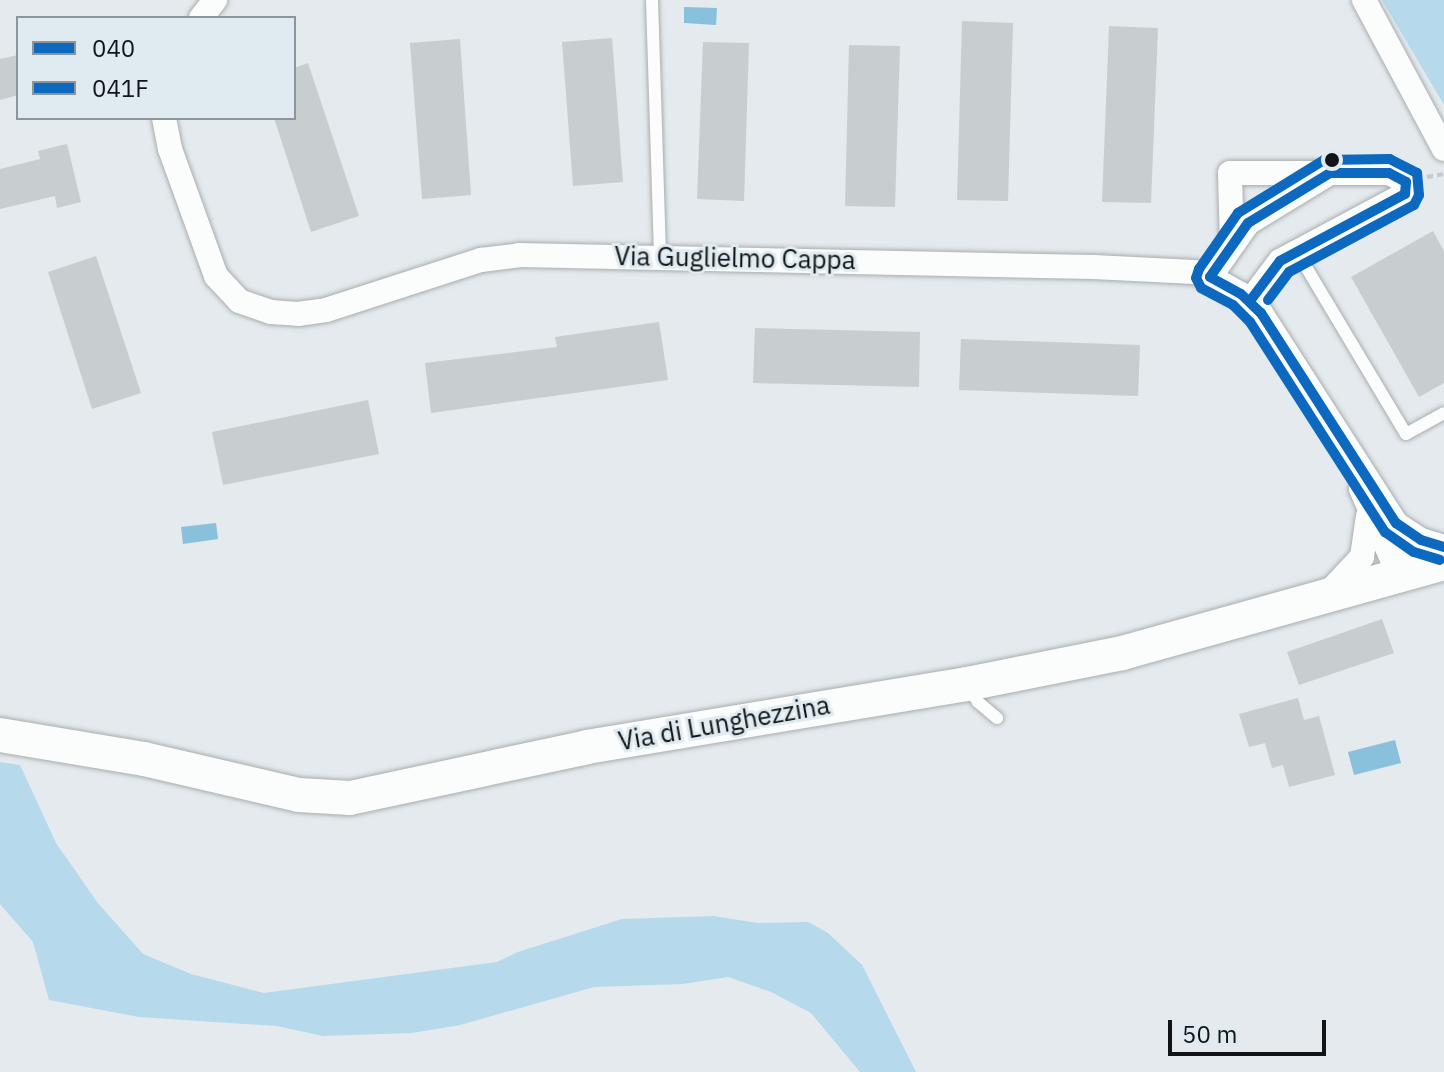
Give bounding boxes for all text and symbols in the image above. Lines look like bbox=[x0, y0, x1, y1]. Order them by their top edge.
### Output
legend bbox=[16, 16, 296, 120]
text: 040 bbox=[92, 32, 135, 64]
text: 041F bbox=[92, 72, 149, 104]
unlabelled marker bbox=[1324, 152, 1340, 168]
street label: Via Guglielmo Cappa bbox=[614, 240, 856, 276]
street label: Via di Lunghezzina bbox=[616, 689, 832, 757]
scale bar bbox=[1172, 1004, 1330, 1054]
text: 50 m bbox=[1182, 1018, 1237, 1050]

